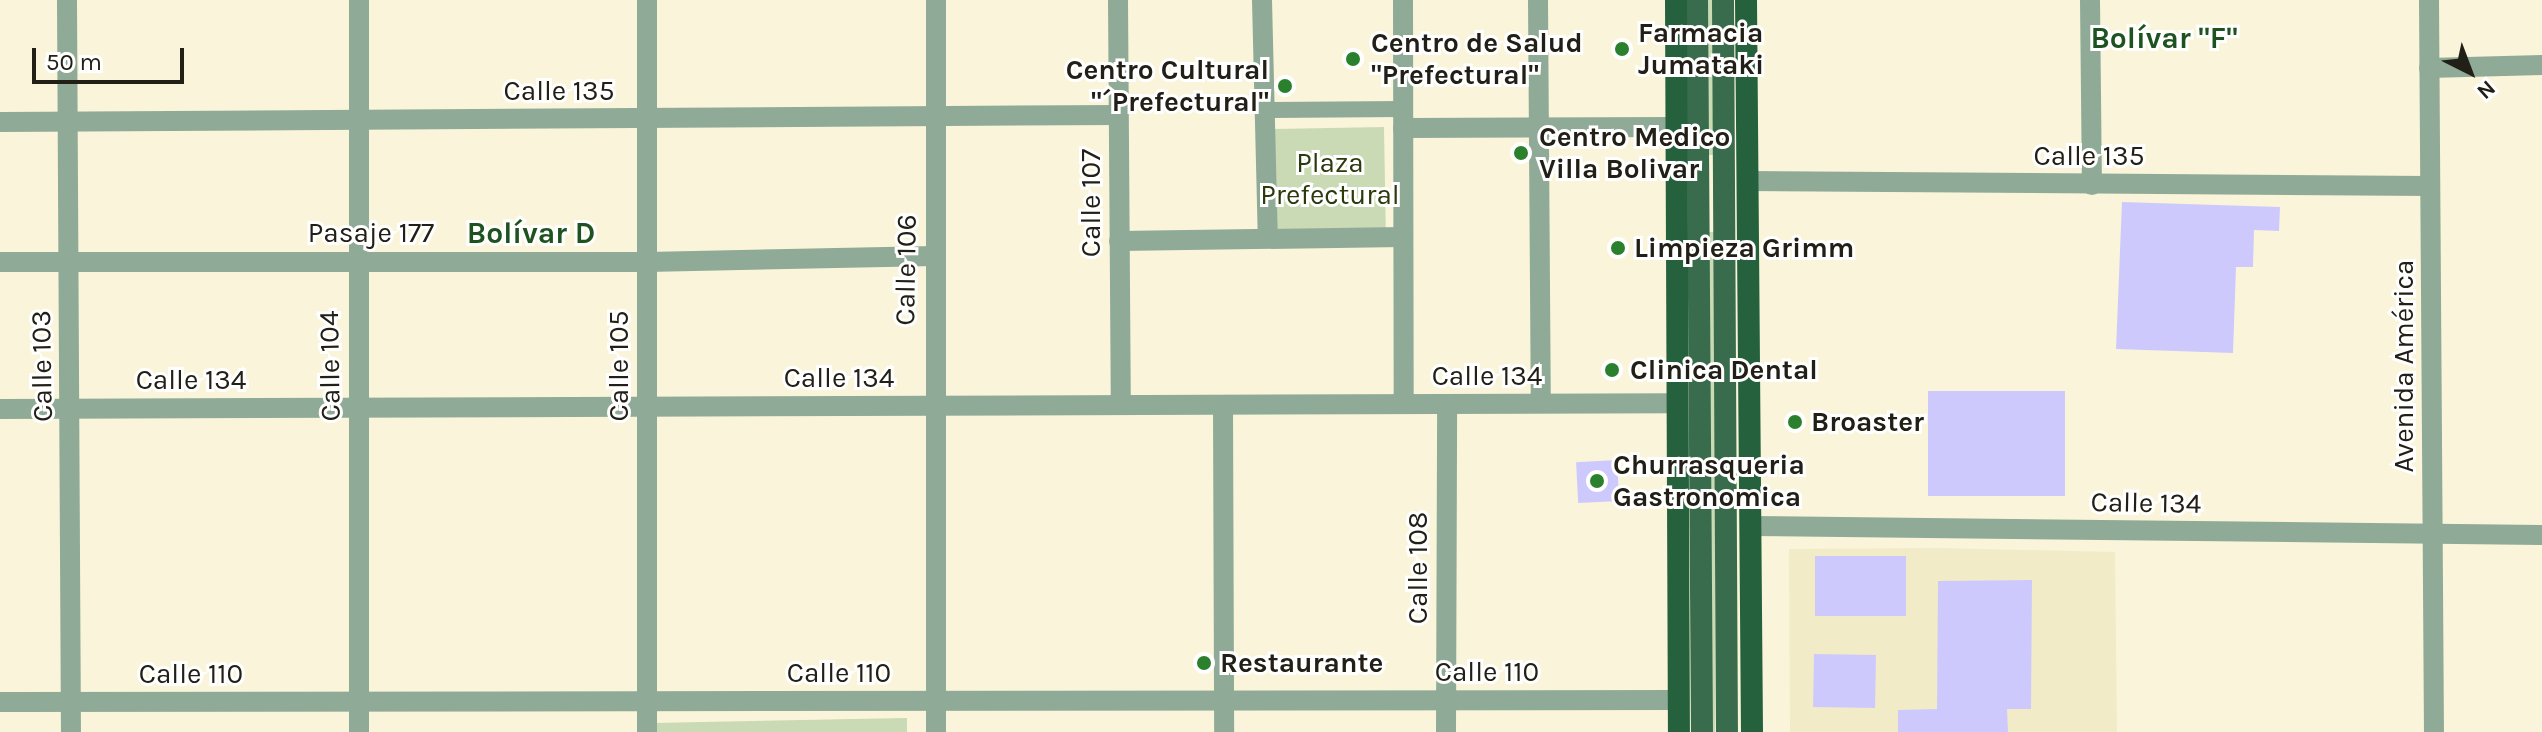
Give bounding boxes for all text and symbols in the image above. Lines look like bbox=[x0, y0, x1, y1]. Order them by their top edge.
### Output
place label: Farmacia Jumataki bbox=[1638, 16, 1764, 82]
district label: Bolívar "F" bbox=[2090, 20, 2238, 56]
place label: Centro de Salud "Prefectural" bbox=[1371, 26, 1583, 92]
scale bar bbox=[36, 32, 188, 82]
north arrow bbox=[2430, 32, 2510, 112]
marker: Farmacia Jumataki bbox=[1613, 40, 1631, 58]
text: 50 m bbox=[46, 48, 102, 76]
marker: Centro de Salud "Prefectural" bbox=[1342, 48, 1364, 70]
place label: Centro Cultural "´Prefectural" bbox=[1066, 53, 1269, 119]
street label: Calle 135 bbox=[504, 74, 614, 108]
text: N bbox=[2471, 75, 2501, 105]
marker: Centro Cultural "´Prefectural" bbox=[1276, 77, 1294, 95]
place label: Centro Medico Villa Bolivar bbox=[1539, 120, 1730, 186]
street label: Calle 135 bbox=[2034, 139, 2144, 173]
marker: Centro Medico Villa Bolivar bbox=[1510, 142, 1532, 164]
park label: Plaza Prefectural bbox=[1260, 146, 1400, 212]
street label: Calle 107 bbox=[1074, 149, 1108, 257]
street label: Calle 106 bbox=[888, 214, 924, 326]
district label: Bolívar D bbox=[467, 215, 595, 251]
street label: Pasaje 177 bbox=[308, 216, 434, 250]
place label: Limpieza Grimm bbox=[1634, 231, 1854, 265]
marker: Limpieza Grimm bbox=[1609, 239, 1627, 257]
street label: Avenida América bbox=[2387, 260, 2421, 472]
street label: Calle 103 bbox=[24, 310, 60, 422]
street label: Calle 104 bbox=[312, 310, 348, 422]
street label: Calle 105 bbox=[602, 311, 636, 421]
place label: Clinica Dental bbox=[1630, 353, 1818, 387]
street label: Calle 134 bbox=[1432, 359, 1542, 393]
marker: Clinica Dental bbox=[1601, 359, 1623, 381]
street label: Calle 134 bbox=[784, 361, 894, 395]
street label: Calle 134 bbox=[136, 363, 246, 397]
place label: Broaster bbox=[1811, 405, 1924, 439]
marker: Broaster bbox=[1786, 413, 1804, 431]
place label: Churrasqueria Gastronomica bbox=[1613, 448, 1805, 514]
marker: Churrasqueria Gastronomica bbox=[1588, 472, 1606, 490]
street label: Calle 134 bbox=[2090, 485, 2202, 521]
street label: Calle 108 bbox=[1401, 512, 1435, 624]
place label: Restaurante bbox=[1220, 646, 1383, 680]
marker: Restaurante bbox=[1195, 654, 1213, 672]
street label: Calle 110 bbox=[1435, 655, 1539, 689]
street label: Calle 110 bbox=[787, 656, 891, 690]
street label: Calle 110 bbox=[139, 657, 243, 691]

